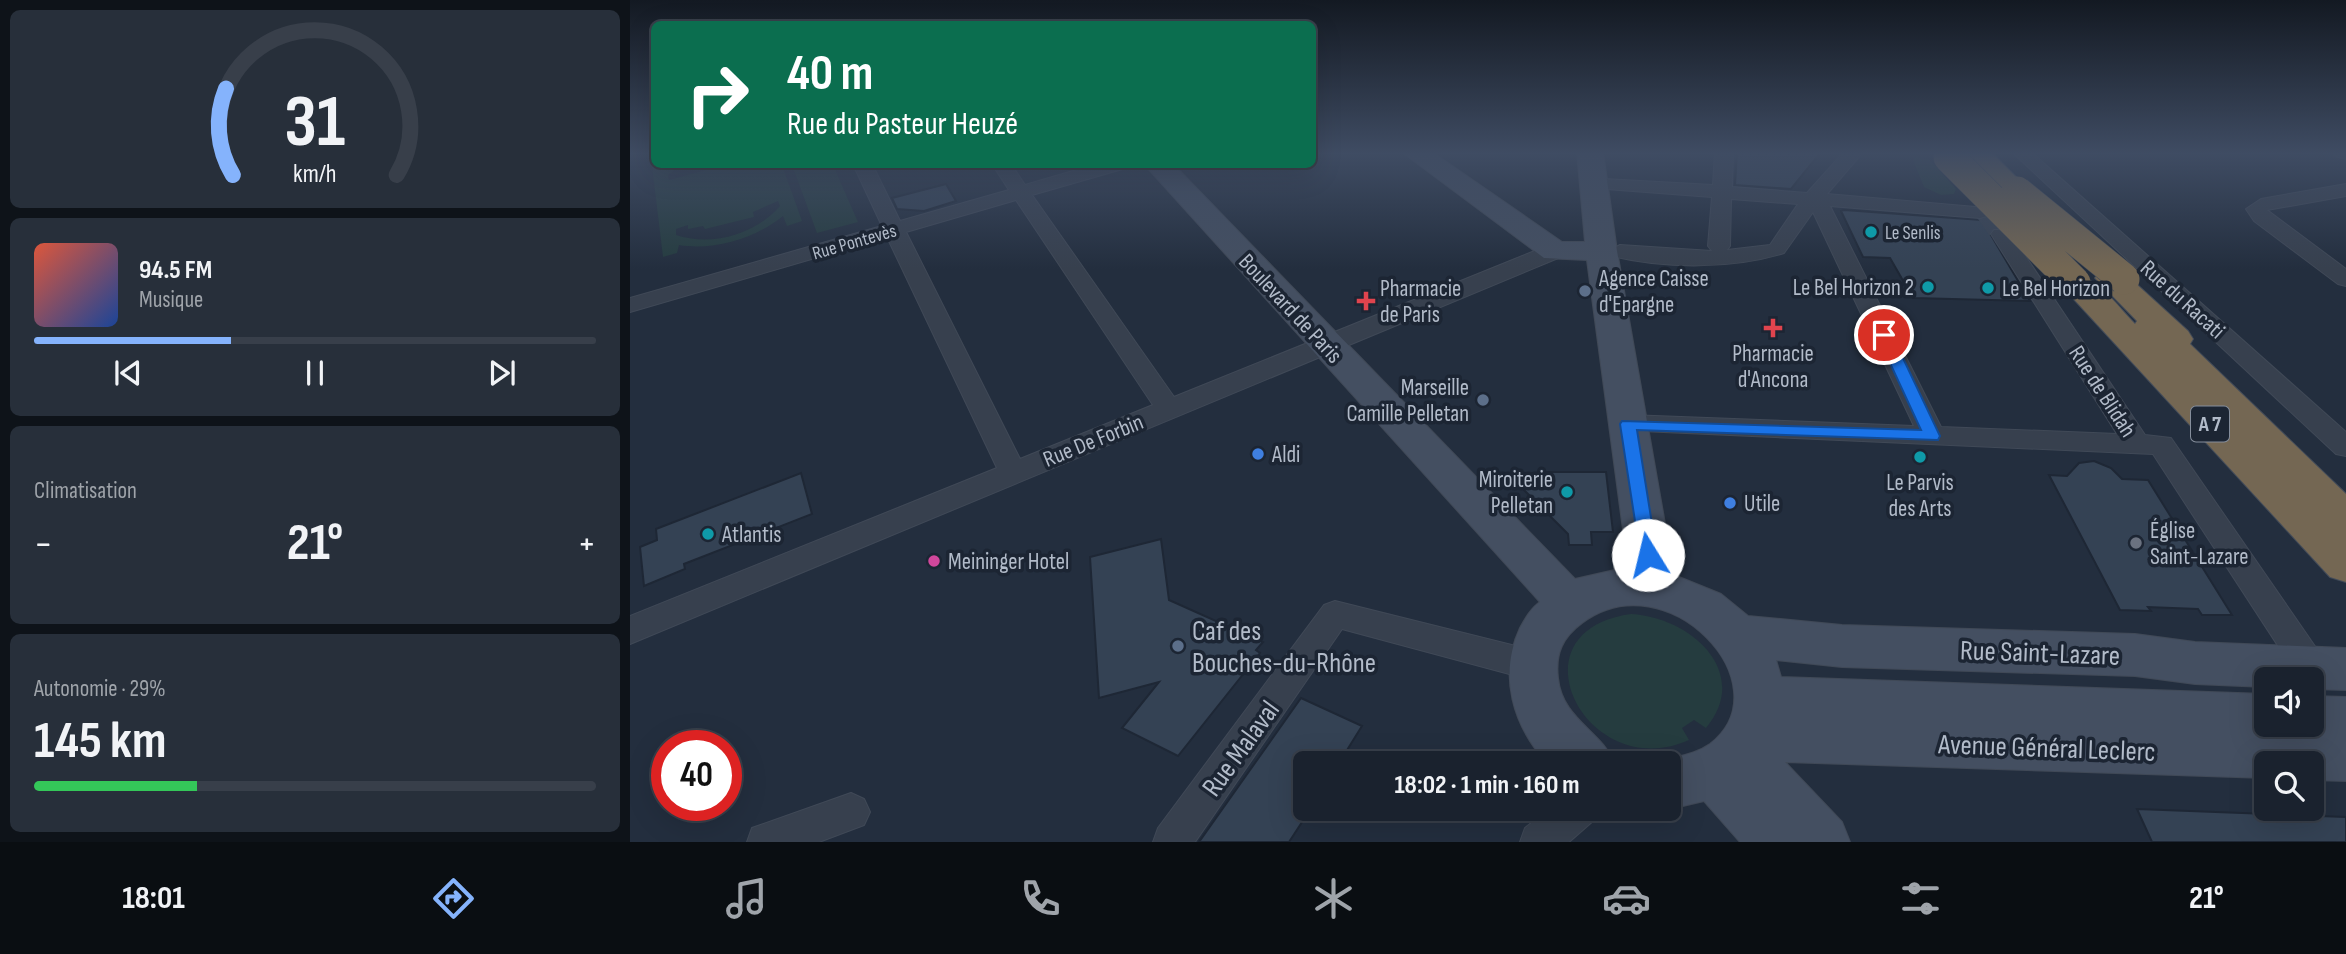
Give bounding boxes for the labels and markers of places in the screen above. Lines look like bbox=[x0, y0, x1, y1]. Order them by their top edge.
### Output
place label: Le Senlis bbox=[1885, 222, 1941, 245]
marker: Le Senlis bbox=[1863, 224, 1879, 240]
place label: Agence Caisse d'Epargne bbox=[1598, 265, 1709, 319]
place label: Le Bel Horizon 2 bbox=[1793, 274, 1914, 302]
place label: Pharmacie de Paris bbox=[1380, 275, 1461, 329]
place label: Le Bel Horizon bbox=[2002, 275, 2110, 303]
marker: Le Bel Horizon 2 bbox=[1920, 279, 1936, 295]
marker: Le Bel Horizon bbox=[1980, 280, 1996, 296]
marker: Agence Caisse d'Epargne bbox=[1577, 283, 1593, 299]
marker: Pharmacie de Paris bbox=[1358, 293, 1374, 309]
pin bbox=[1854, 305, 1914, 365]
marker: Pharmacie d'Ancona bbox=[1765, 320, 1781, 336]
place label: Pharmacie d'Ancona bbox=[1732, 340, 1814, 394]
place label: Marseille Camille Pelletan bbox=[1347, 374, 1469, 428]
marker: Marseille Camille Pelletan bbox=[1475, 392, 1491, 408]
place label: Aldi bbox=[1271, 441, 1300, 469]
marker: Aldi bbox=[1250, 446, 1266, 462]
marker: Le Parvis des Arts bbox=[1912, 449, 1928, 465]
place label: Miroiterie Pelletan bbox=[1479, 466, 1553, 520]
place label: Le Parvis des Arts bbox=[1886, 469, 1954, 523]
marker: Miroiterie Pelletan bbox=[1559, 484, 1575, 500]
place label: Utile bbox=[1744, 490, 1780, 518]
marker: Utile bbox=[1722, 495, 1738, 511]
place label: Église Saint-Lazare bbox=[2150, 517, 2248, 571]
place label: Atlantis bbox=[721, 521, 782, 549]
marker: Atlantis bbox=[700, 526, 716, 542]
marker: Église Saint-Lazare bbox=[2128, 535, 2144, 551]
place label: Meininger Hotel bbox=[948, 548, 1069, 576]
marker: Meininger Hotel bbox=[926, 553, 942, 569]
place label: Caf des Bouches-du-Rhône bbox=[1192, 615, 1376, 680]
marker: Caf des Bouches-du-Rhône bbox=[1170, 638, 1186, 654]

